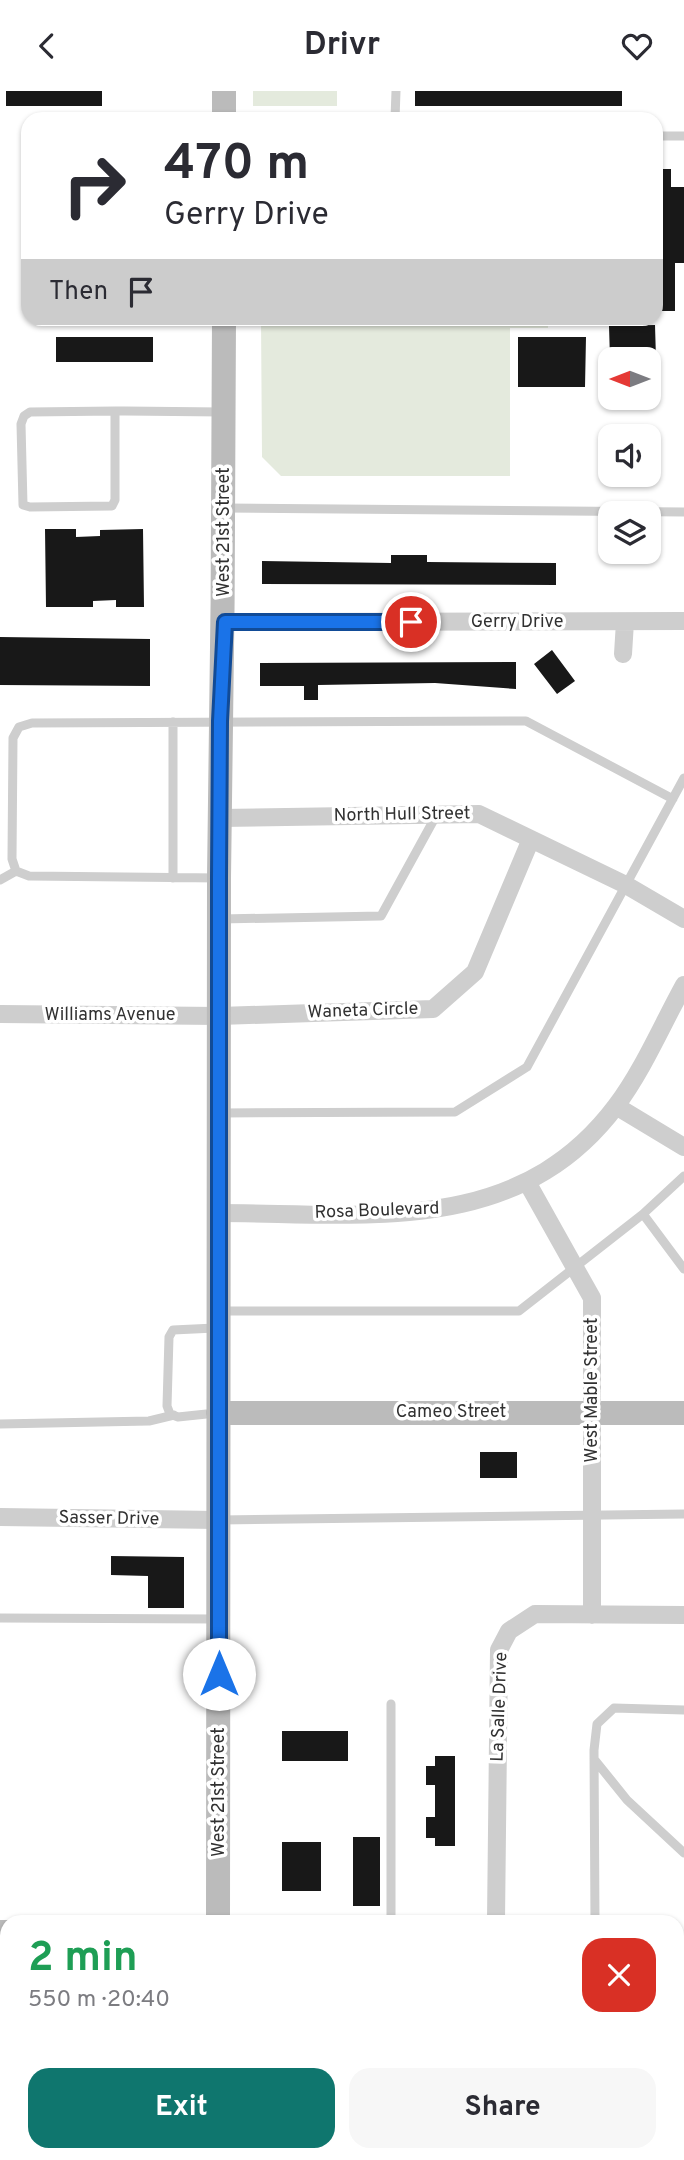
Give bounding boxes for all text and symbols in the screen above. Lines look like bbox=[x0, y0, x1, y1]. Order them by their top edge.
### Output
text: Drivr bbox=[304, 26, 380, 66]
icon: back bbox=[28, 27, 66, 65]
icon: heart bbox=[618, 27, 656, 65]
text: 470 m bbox=[164, 135, 309, 197]
icon: right bbox=[49, 140, 140, 231]
text: Gerry Drive bbox=[164, 196, 329, 236]
icon: arrive bbox=[122, 273, 160, 311]
text: Then bbox=[49, 276, 108, 309]
north arrow bbox=[598, 347, 662, 409]
map controls bbox=[598, 347, 661, 564]
button: sound bbox=[598, 424, 661, 487]
street label: West 21st Street bbox=[213, 467, 236, 597]
button: layers bbox=[598, 501, 661, 564]
pin bbox=[381, 592, 441, 652]
icon: arrive bbox=[392, 603, 430, 641]
street label: Gerry Drive bbox=[471, 611, 563, 634]
street label: North Hull Street bbox=[333, 802, 471, 828]
street label: Waneta Circle bbox=[307, 998, 419, 1024]
street label: Williams Avenue bbox=[45, 1004, 175, 1027]
street label: Rosa Boulevard bbox=[314, 1197, 440, 1225]
street label: West Mable Street bbox=[581, 1317, 604, 1463]
street label: Cameo Street bbox=[396, 1401, 506, 1424]
street label: Sasser Drive bbox=[58, 1507, 160, 1531]
position arrow bbox=[182, 1637, 256, 1711]
street label: La Salle Drive bbox=[487, 1652, 513, 1762]
street label: West 21st Street bbox=[208, 1727, 231, 1857]
text: 2 min bbox=[28, 1933, 138, 1986]
button: close bbox=[582, 1938, 656, 2012]
text: 550 m · 20:40 bbox=[28, 1986, 170, 2015]
button: Exit bbox=[28, 2068, 335, 2148]
button: Share bbox=[349, 2068, 656, 2148]

